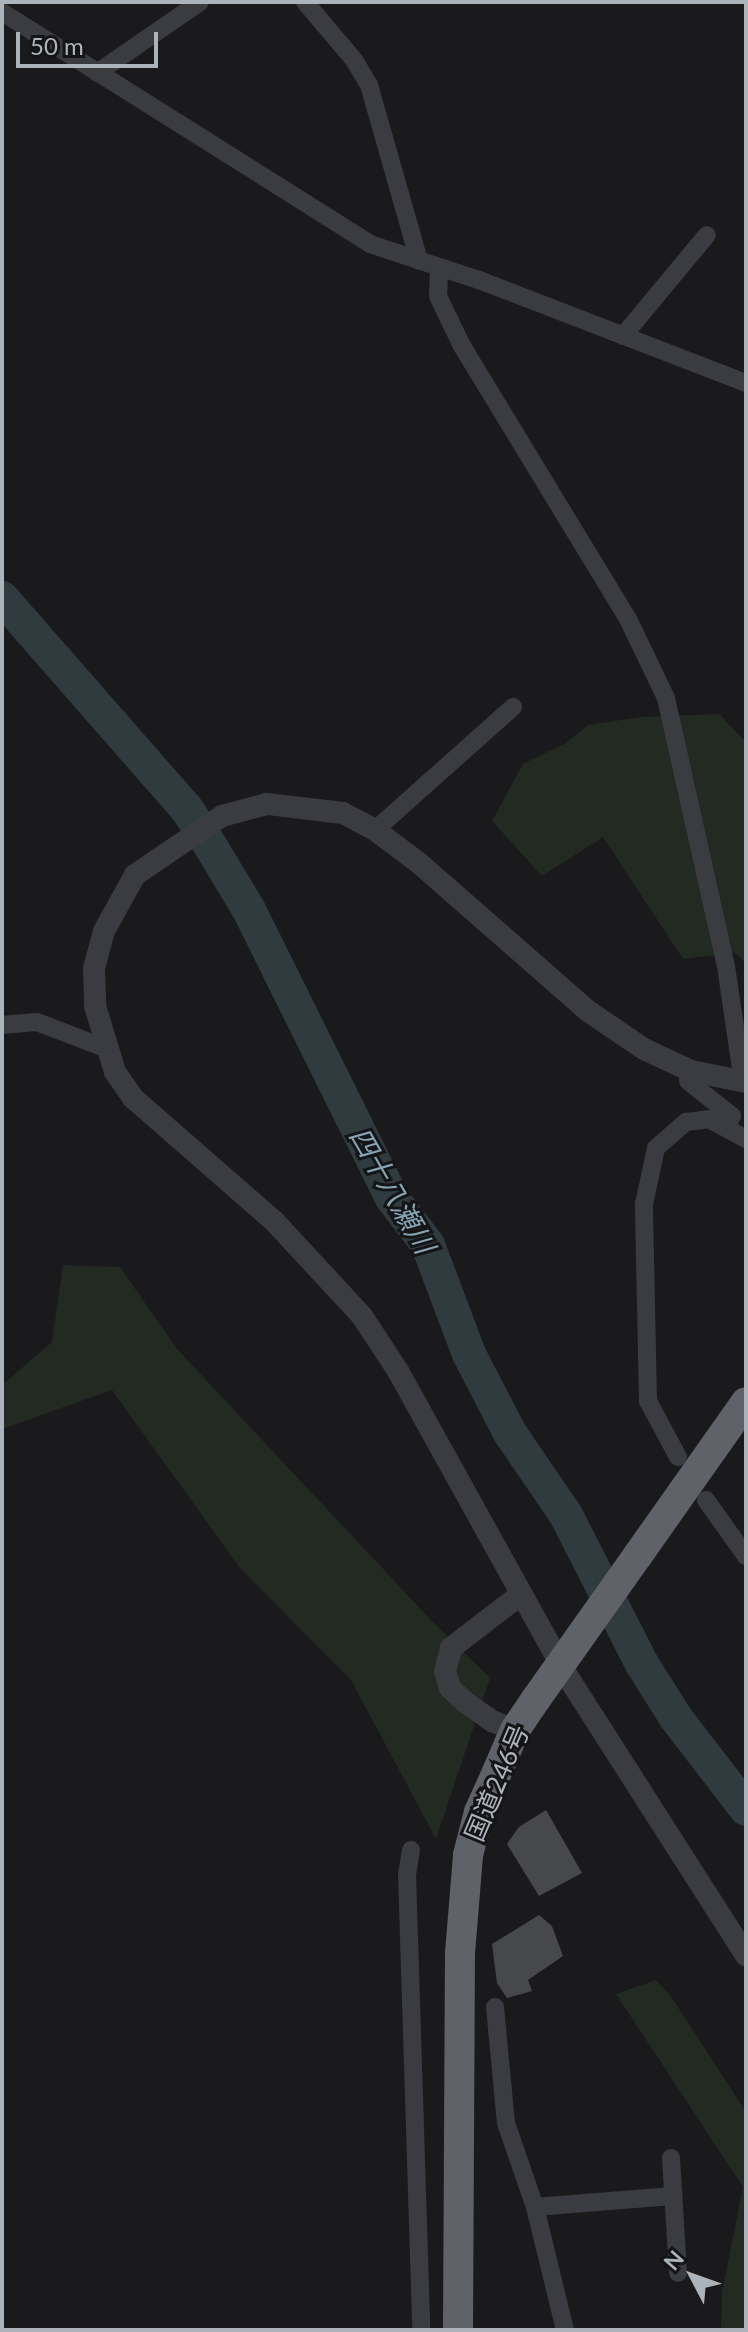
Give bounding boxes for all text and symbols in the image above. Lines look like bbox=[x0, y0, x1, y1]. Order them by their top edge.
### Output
scale bar bbox=[20, 16, 162, 66]
text: 50 m bbox=[30, 31, 84, 60]
water label: 四十八瀬川 bbox=[343, 1121, 443, 1259]
street label: 国道246号 bbox=[459, 1720, 535, 1846]
north arrow bbox=[652, 2236, 732, 2316]
text: N bbox=[658, 2245, 689, 2275]

